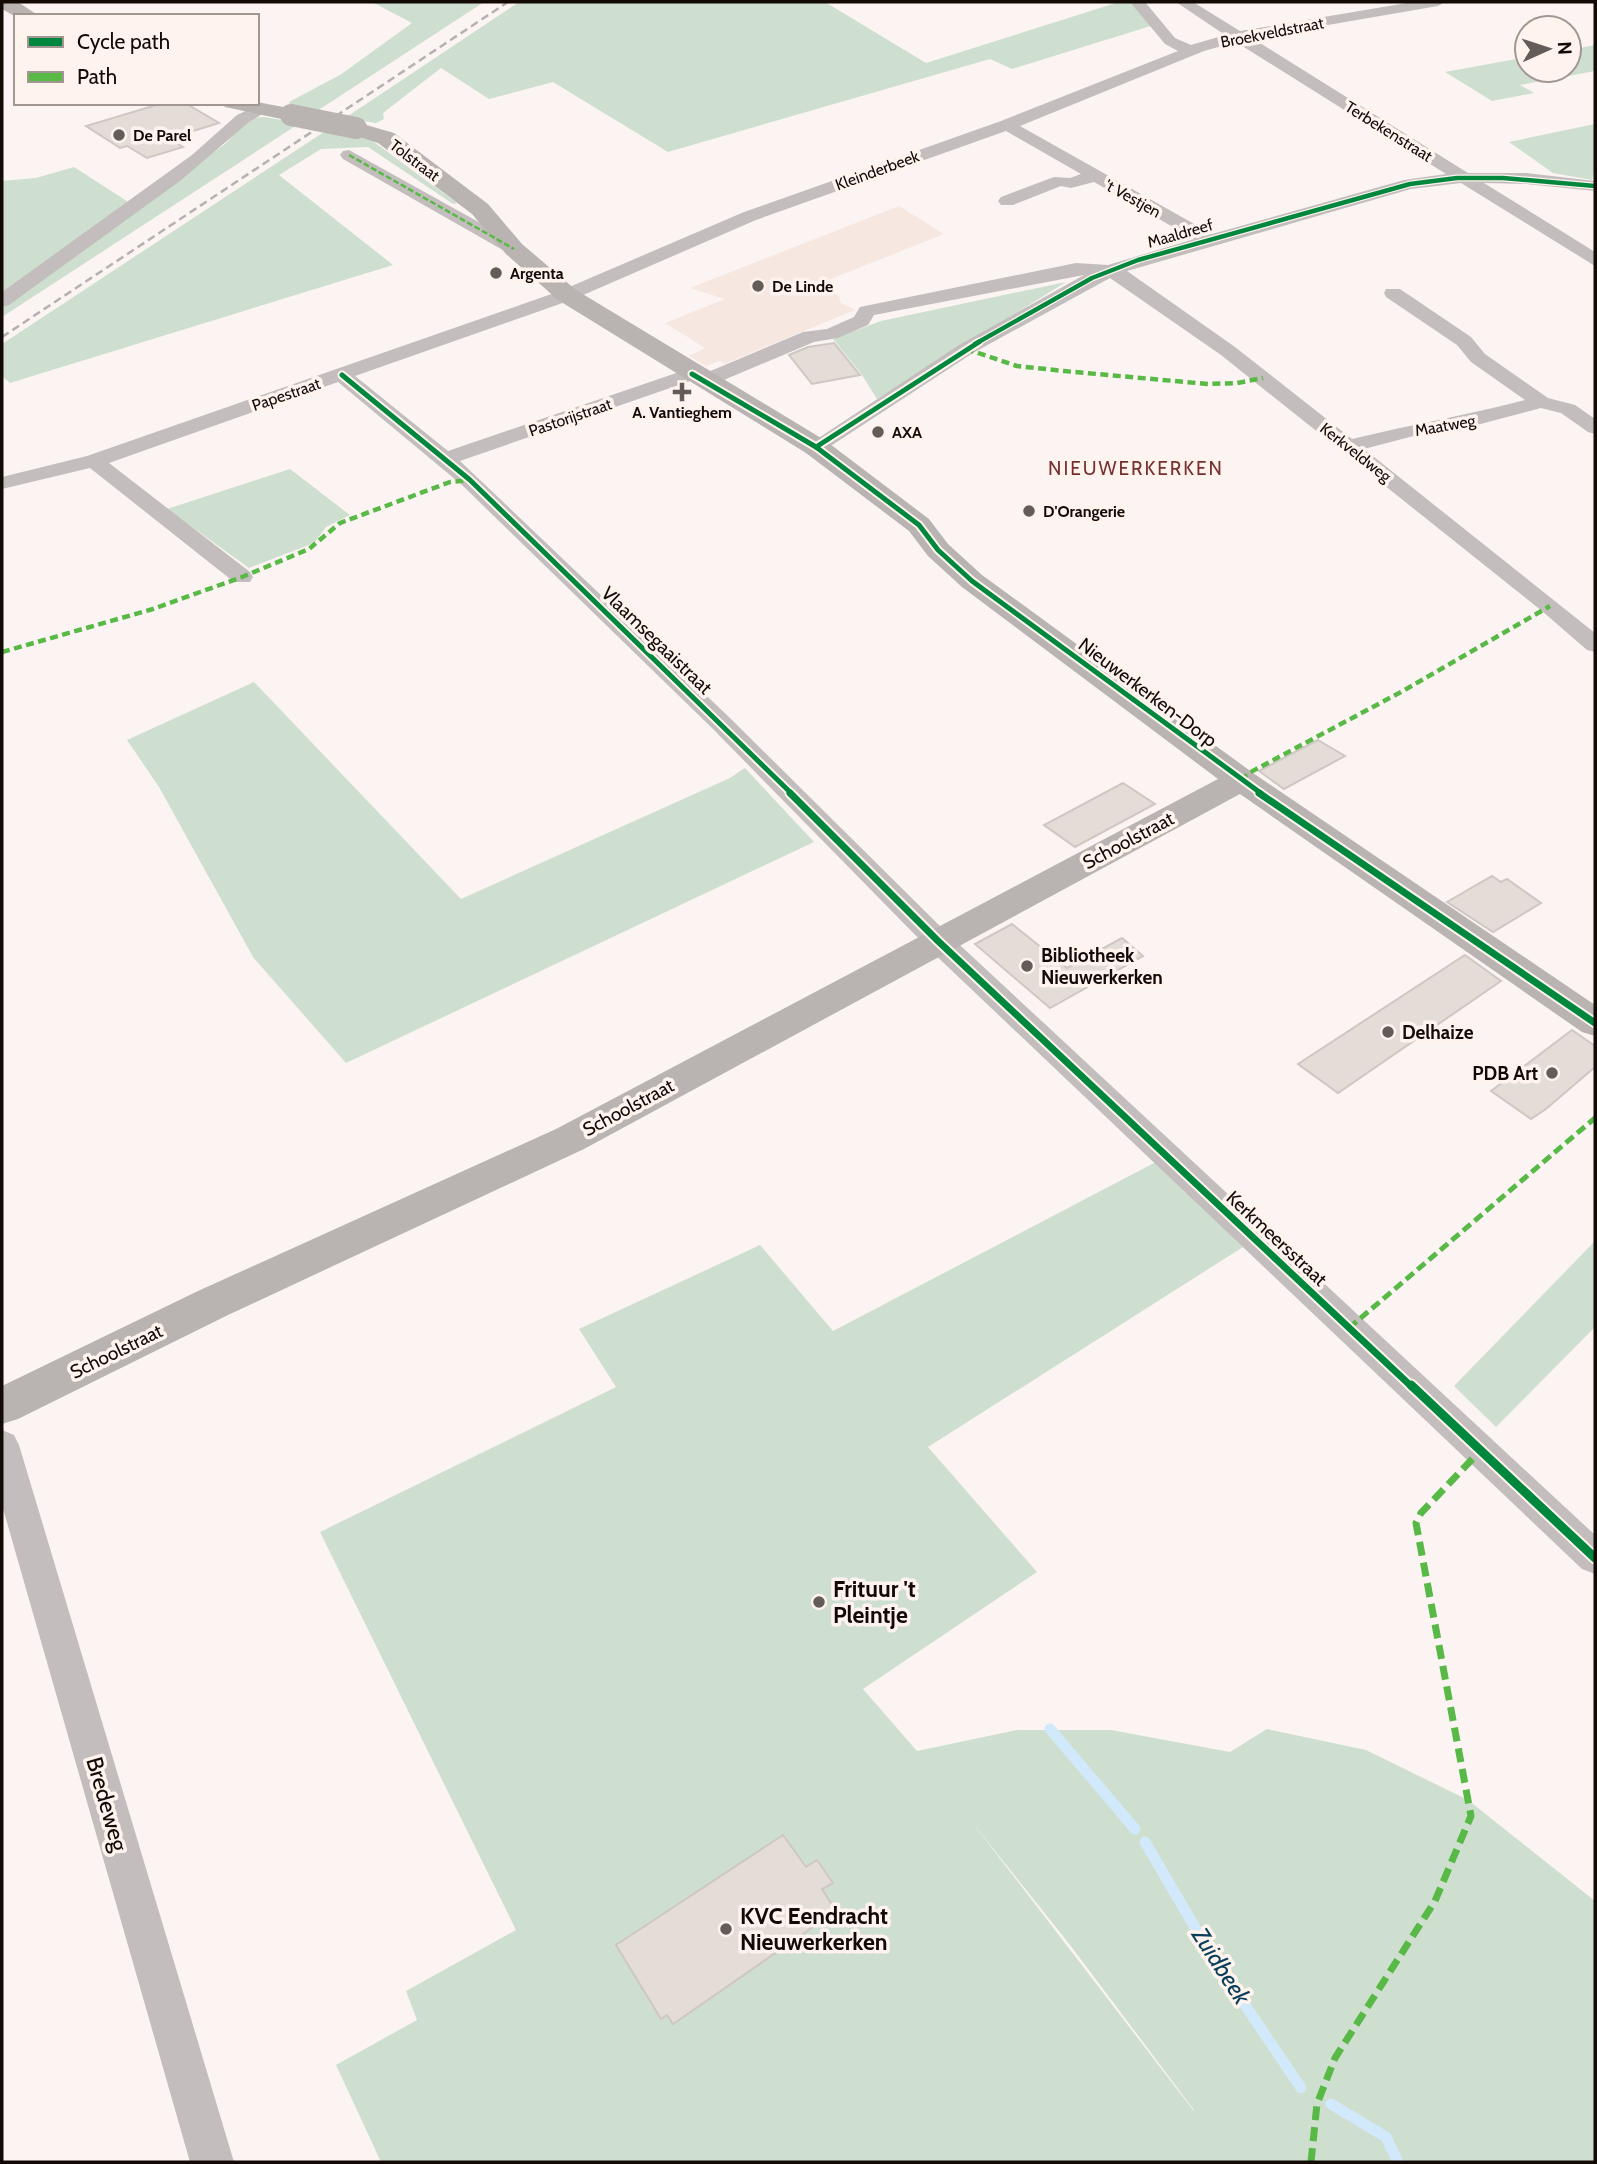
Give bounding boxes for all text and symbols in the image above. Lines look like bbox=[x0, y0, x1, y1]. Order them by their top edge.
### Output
street label: Broekveldstraat bbox=[1219, 13, 1326, 52]
legend bbox=[14, 14, 259, 105]
north arrow bbox=[1513, 14, 1583, 84]
text: Cycle path bbox=[77, 29, 170, 54]
text: N bbox=[1553, 41, 1576, 55]
text: Path bbox=[77, 64, 117, 89]
street label: Terbekenstraat bbox=[1342, 97, 1436, 166]
place label: De Parel bbox=[133, 126, 191, 145]
marker: De Parel bbox=[111, 127, 127, 143]
street label: Tolstraat bbox=[386, 136, 444, 186]
street label: Kleinderbeek bbox=[833, 146, 922, 194]
street label: 't Vestjen bbox=[1101, 175, 1164, 222]
street label: Maaldreef bbox=[1145, 215, 1216, 252]
place label: Argenta bbox=[510, 264, 564, 283]
marker: Argenta bbox=[488, 265, 504, 281]
place label: De Linde bbox=[772, 277, 833, 296]
marker: De Linde bbox=[750, 278, 766, 294]
street label: Papestraat bbox=[249, 374, 324, 415]
marker: A. Vantieghem bbox=[674, 384, 690, 400]
street label: Pastorijstraat bbox=[526, 394, 615, 441]
place label: A. Vantieghem bbox=[632, 403, 732, 422]
street label: Maatweg bbox=[1413, 411, 1478, 440]
street label: Kerkveldweg bbox=[1316, 419, 1396, 487]
place label: AXA bbox=[892, 423, 922, 442]
marker: AXA bbox=[870, 424, 886, 440]
district label: NIEUWERKERKEN bbox=[1048, 457, 1224, 480]
place label: D'Orangerie bbox=[1043, 502, 1125, 521]
marker: D'Orangerie bbox=[1021, 503, 1037, 519]
street label: Vlaamsegaaistraat bbox=[597, 582, 717, 699]
street label: Nieuwerkerken-Dorp bbox=[1074, 633, 1221, 752]
street label: Schoolstraat bbox=[1079, 807, 1178, 874]
place label: Bibliotheek Nieuwerkerken bbox=[1041, 944, 1163, 989]
marker: Bibliotheek Nieuwerkerken bbox=[1019, 958, 1035, 974]
place label: Delhaize bbox=[1402, 1021, 1474, 1044]
marker: Delhaize bbox=[1380, 1024, 1396, 1040]
place label: PDB Art bbox=[1472, 1062, 1538, 1085]
marker: PDB Art bbox=[1544, 1065, 1560, 1081]
street label: Schoolstraat bbox=[579, 1074, 678, 1141]
street label: Kerkmeersstraat bbox=[1222, 1186, 1332, 1291]
street label: Schoolstraat bbox=[66, 1319, 167, 1384]
place label: Frituur 't Pleintje bbox=[833, 1575, 916, 1629]
marker: Frituur 't Pleintje bbox=[811, 1594, 827, 1610]
street label: Bredeweg bbox=[80, 1754, 134, 1855]
place label: KVC Eendracht Nieuwerkerken bbox=[740, 1902, 888, 1956]
marker: KVC Eendracht Nieuwerkerken bbox=[718, 1921, 734, 1937]
water label: Zuidbeek bbox=[1185, 1921, 1257, 2010]

